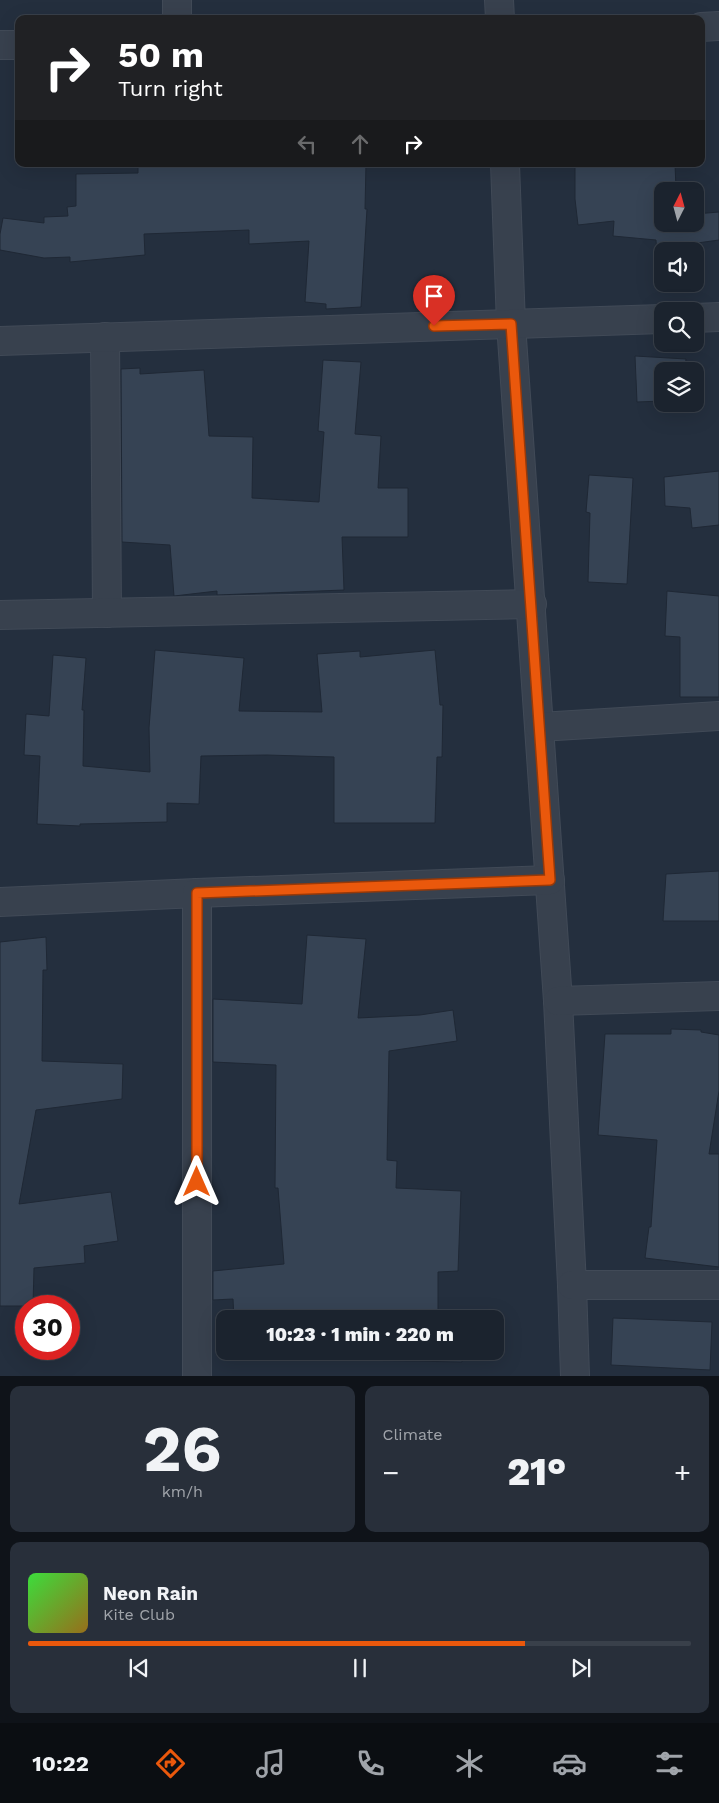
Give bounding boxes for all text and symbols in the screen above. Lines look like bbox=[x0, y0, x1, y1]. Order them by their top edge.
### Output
text: 50 m bbox=[118, 34, 204, 76]
icon: right bbox=[35, 35, 100, 100]
text: Turn right bbox=[118, 76, 223, 101]
icon: left bbox=[293, 130, 321, 158]
icon: ahead bbox=[346, 130, 374, 158]
icon: right bbox=[399, 130, 427, 158]
north arrow bbox=[654, 182, 704, 232]
map controls bbox=[654, 182, 704, 412]
button: sound bbox=[654, 242, 704, 292]
pin bbox=[413, 275, 455, 326]
icon: arrive bbox=[420, 282, 448, 310]
button: search bbox=[654, 302, 704, 352]
button: layers bbox=[654, 362, 704, 412]
position arrow bbox=[170, 1155, 222, 1207]
speed limit sign: 30 bbox=[15, 1295, 80, 1360]
text: 10:23 · 1 min · 220 m bbox=[266, 1323, 454, 1346]
text: 26 bbox=[143, 1411, 222, 1487]
text: Climate bbox=[383, 1425, 443, 1444]
text: 21° bbox=[507, 1450, 566, 1494]
text: − bbox=[383, 1456, 399, 1489]
text: + bbox=[674, 1456, 691, 1489]
text: km/h bbox=[162, 1482, 203, 1501]
text: Neon Rain bbox=[103, 1582, 198, 1605]
text: Kite Club bbox=[103, 1605, 175, 1624]
icon: previous bbox=[125, 1654, 153, 1682]
icon: pause bbox=[346, 1654, 374, 1682]
icon: next bbox=[567, 1654, 595, 1682]
icon: directions bbox=[153, 1746, 188, 1781]
icon: music bbox=[253, 1746, 288, 1781]
icon: phone bbox=[353, 1746, 388, 1781]
icon: climate bbox=[452, 1746, 487, 1781]
icon: car bbox=[552, 1746, 587, 1781]
icon: filters bbox=[652, 1746, 687, 1781]
text: 10:22 bbox=[32, 1751, 89, 1776]

